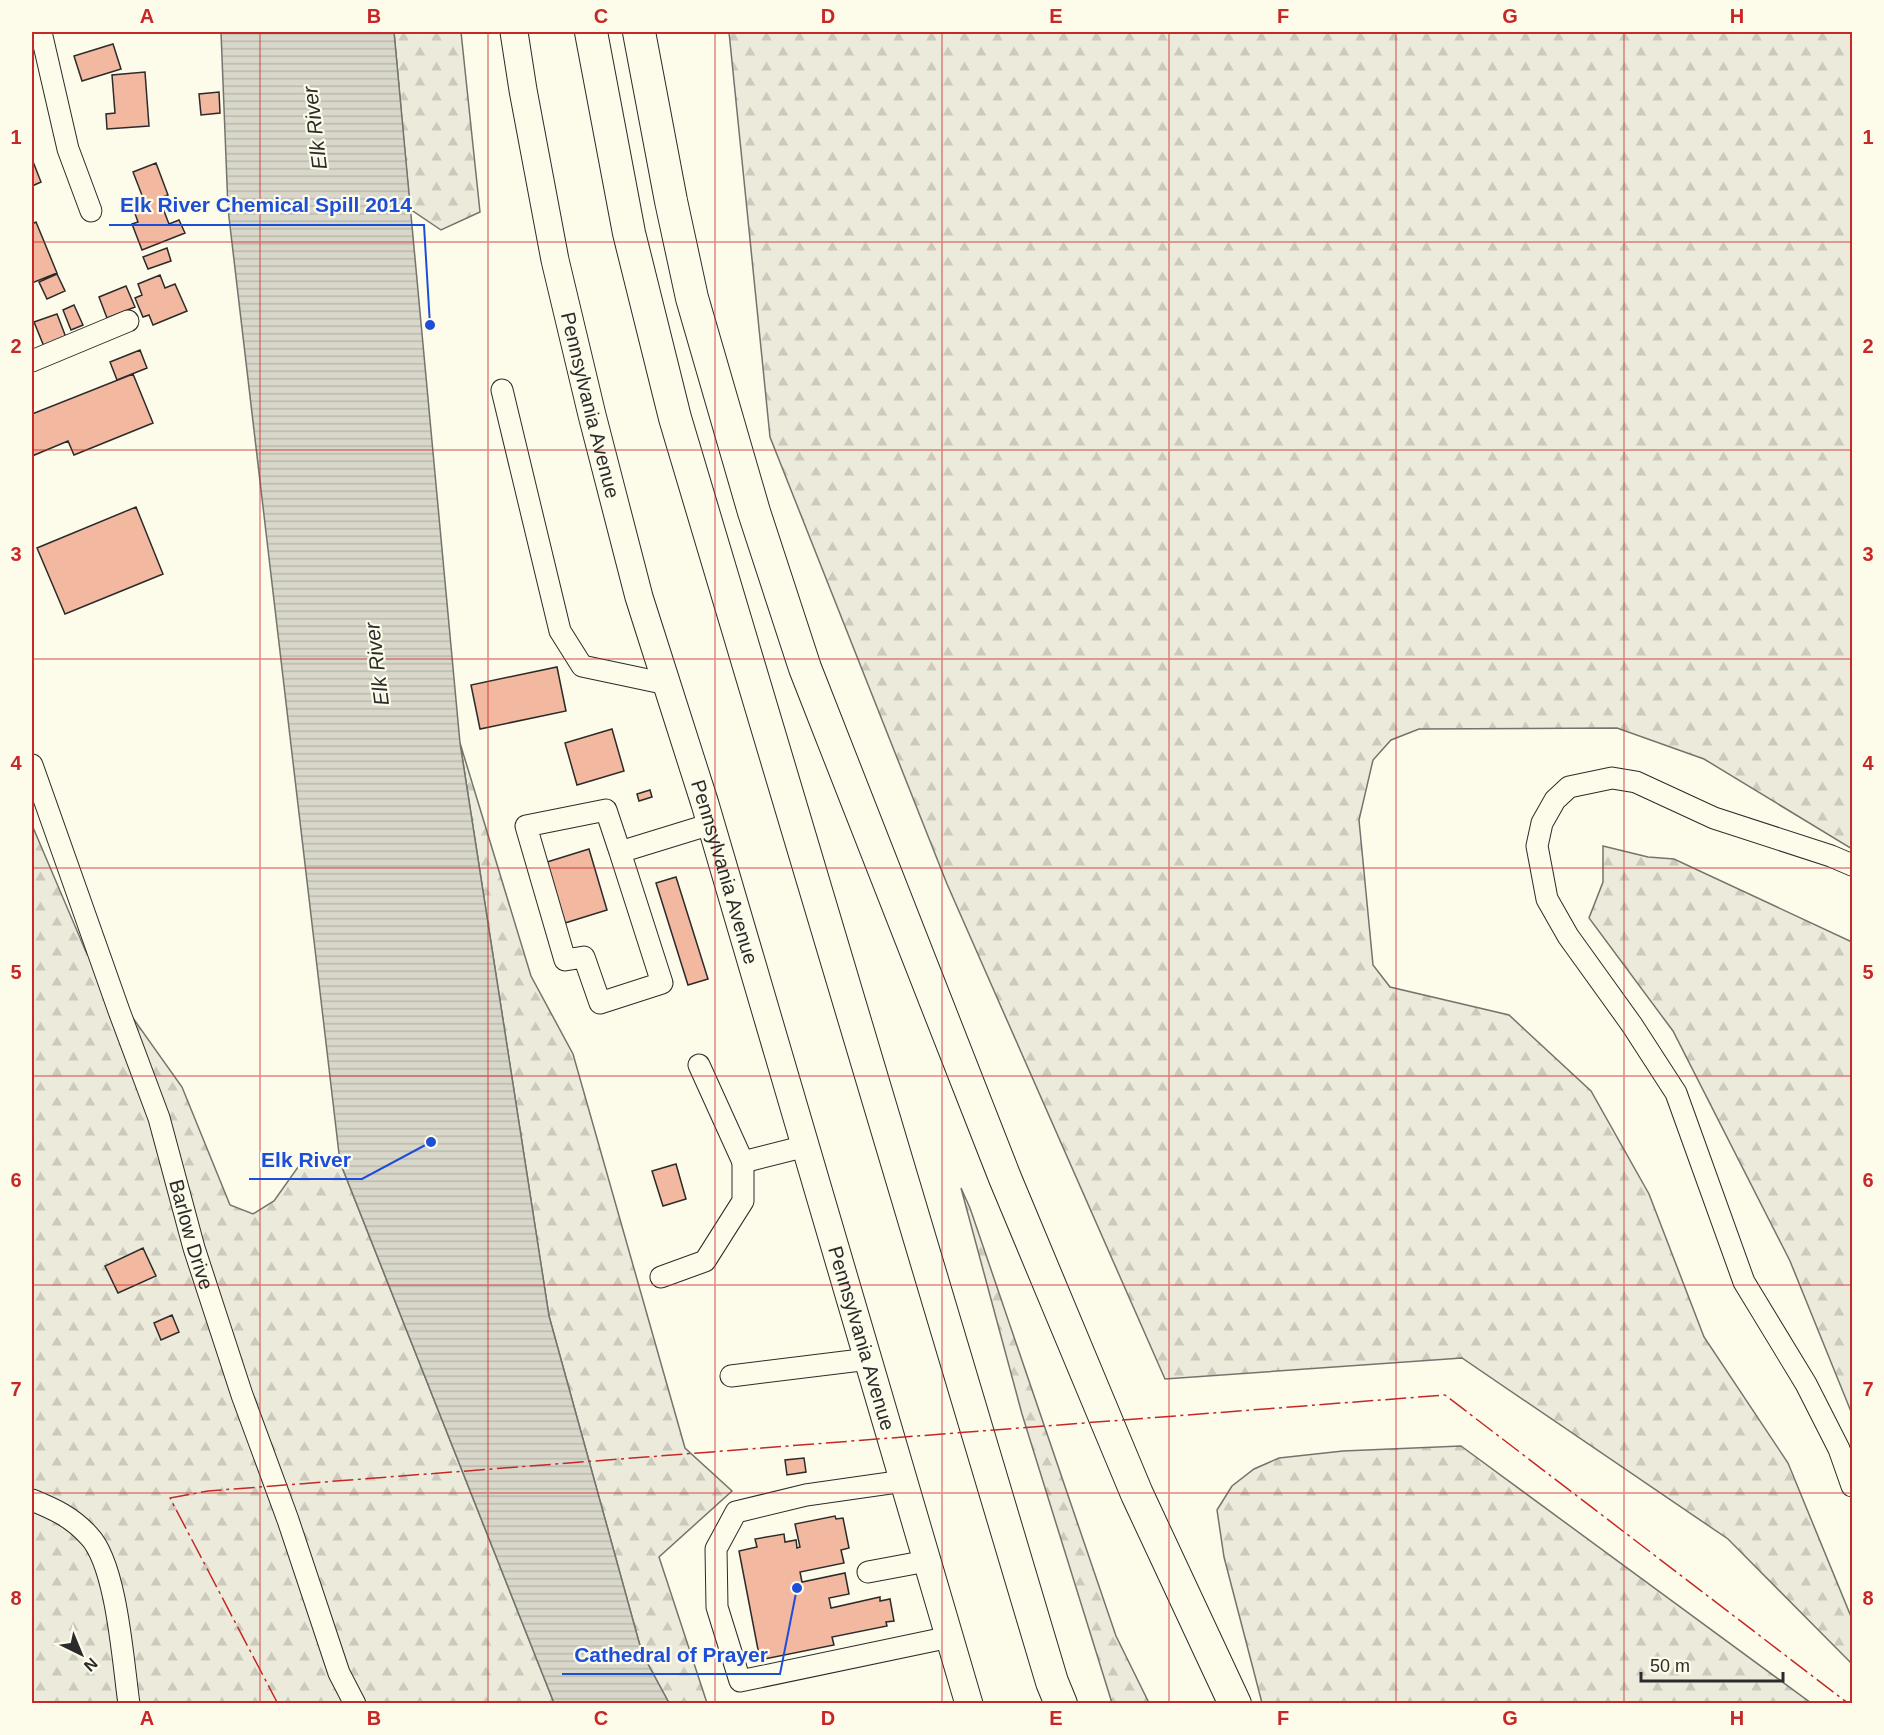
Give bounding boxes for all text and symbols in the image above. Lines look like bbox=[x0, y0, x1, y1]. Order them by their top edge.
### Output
text: A bbox=[140, 5, 154, 27]
text: B bbox=[367, 5, 381, 27]
text: C bbox=[594, 5, 608, 27]
text: D bbox=[821, 5, 835, 27]
text: E bbox=[1049, 5, 1063, 27]
text: F bbox=[1277, 5, 1289, 27]
text: G bbox=[1502, 5, 1518, 27]
text: H bbox=[1730, 5, 1744, 27]
water label: Elk River bbox=[298, 84, 331, 171]
text: 1 bbox=[10, 126, 22, 148]
text: 1 bbox=[1862, 126, 1874, 148]
callout: Elk River Chemical Spill 2014 bbox=[109, 186, 424, 225]
text: Elk River Chemical Spill 2014 bbox=[120, 193, 412, 216]
street label: Pennsylvania Avenue bbox=[557, 310, 624, 500]
text: 2 bbox=[10, 335, 22, 357]
text: 2 bbox=[1862, 335, 1874, 357]
text: 3 bbox=[10, 543, 22, 565]
text: 3 bbox=[1862, 543, 1874, 565]
water label: Elk River bbox=[360, 620, 393, 707]
text: 4 bbox=[10, 752, 22, 774]
text: 4 bbox=[1862, 752, 1874, 774]
street label: Pennsylvania Avenue bbox=[687, 777, 762, 967]
text: 5 bbox=[10, 961, 22, 983]
text: 5 bbox=[1862, 961, 1874, 983]
callout: Elk River bbox=[249, 1140, 362, 1179]
text: Elk River bbox=[261, 1148, 351, 1171]
text: 6 bbox=[10, 1169, 22, 1191]
text: 6 bbox=[1862, 1169, 1874, 1191]
street label: Barlow Drive bbox=[165, 1177, 218, 1292]
street label: Pennsylvania Avenue bbox=[824, 1244, 899, 1433]
text: 7 bbox=[10, 1378, 22, 1400]
text: 7 bbox=[1862, 1378, 1874, 1400]
text: 8 bbox=[10, 1587, 22, 1609]
text: 8 bbox=[1862, 1587, 1874, 1609]
north arrow bbox=[51, 1624, 111, 1684]
callout: Cathedral of Prayer bbox=[562, 1635, 780, 1674]
text: Cathedral of Prayer bbox=[574, 1643, 768, 1666]
scale bar bbox=[1641, 1645, 1784, 1683]
text: N bbox=[81, 1654, 101, 1675]
text: 50 m bbox=[1650, 1656, 1690, 1676]
text: A bbox=[140, 1707, 154, 1729]
text: B bbox=[367, 1707, 381, 1729]
text: C bbox=[594, 1707, 608, 1729]
text: D bbox=[821, 1707, 835, 1729]
text: E bbox=[1049, 1707, 1063, 1729]
text: F bbox=[1277, 1707, 1289, 1729]
text: G bbox=[1502, 1707, 1518, 1729]
text: H bbox=[1730, 1707, 1744, 1729]

